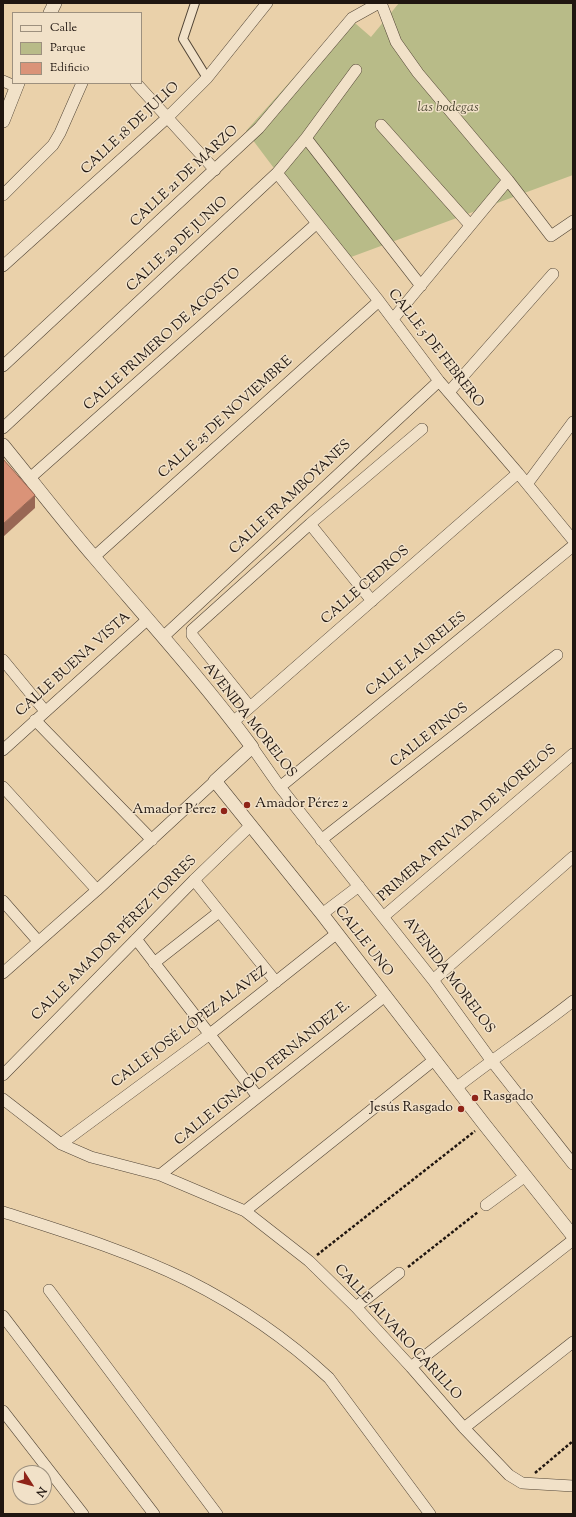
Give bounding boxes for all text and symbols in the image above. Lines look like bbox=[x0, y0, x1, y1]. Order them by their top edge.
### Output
legend bbox=[12, 12, 142, 84]
text: Calle bbox=[50, 19, 77, 37]
text: Parque bbox=[50, 39, 86, 57]
text: Edificio bbox=[50, 59, 89, 77]
street label: CALLE 18 DE JULIO bbox=[78, 79, 184, 179]
park label: las bodegas bbox=[417, 101, 479, 117]
street label: CALLE 21 DE MARZO bbox=[128, 123, 242, 231]
street label: CALLE 29 DE JUNIO bbox=[124, 194, 232, 296]
street label: CALLE PRIMERO DE AGOSTO bbox=[81, 265, 245, 415]
street label: CALLE 5 DE FEBRERO bbox=[384, 286, 486, 412]
street label: CALLE 25 DE NOVIEMBRE bbox=[156, 353, 296, 483]
street label: CALLE FRAMBOYANES bbox=[227, 437, 355, 559]
street label: CALLE CEDROS bbox=[319, 543, 413, 629]
street label: CALLE BUENA VISTA bbox=[13, 609, 135, 721]
street label: CALLE LAURELES bbox=[363, 609, 471, 701]
street label: AVENIDA MORELOS bbox=[199, 660, 299, 782]
street label: CALLE PINOS bbox=[388, 700, 472, 772]
street label: PRIMERA PRIVADA DE MORELOS bbox=[375, 742, 561, 906]
place label: Amador Pérez 2 bbox=[255, 797, 348, 813]
marker: Amador Pérez 2 bbox=[242, 800, 252, 810]
place label: Amador Pérez bbox=[132, 803, 216, 819]
marker: Amador Pérez bbox=[219, 806, 229, 816]
street label: CALLE AMADOR PÉREZ TORRES bbox=[29, 853, 201, 1025]
street label: CALLE UNO bbox=[330, 903, 396, 981]
street label: AVENIDA MORELOS bbox=[399, 914, 497, 1038]
street label: CALLE JOSÉ LÓPEZ ALAVEZ bbox=[109, 964, 271, 1092]
street label: CALLE IGNACIO FERNÁNDEZ E. bbox=[172, 998, 354, 1150]
place label: Rasgado bbox=[483, 1090, 534, 1106]
marker: Rasgado bbox=[470, 1093, 480, 1103]
place label: Jesús Rasgado bbox=[370, 1101, 453, 1117]
marker: Jesús Rasgado bbox=[456, 1104, 466, 1114]
street label: CALLE ÁLVARO CARILLO bbox=[330, 1262, 464, 1404]
north arrow bbox=[12, 1465, 52, 1505]
text: N bbox=[32, 1483, 50, 1500]

